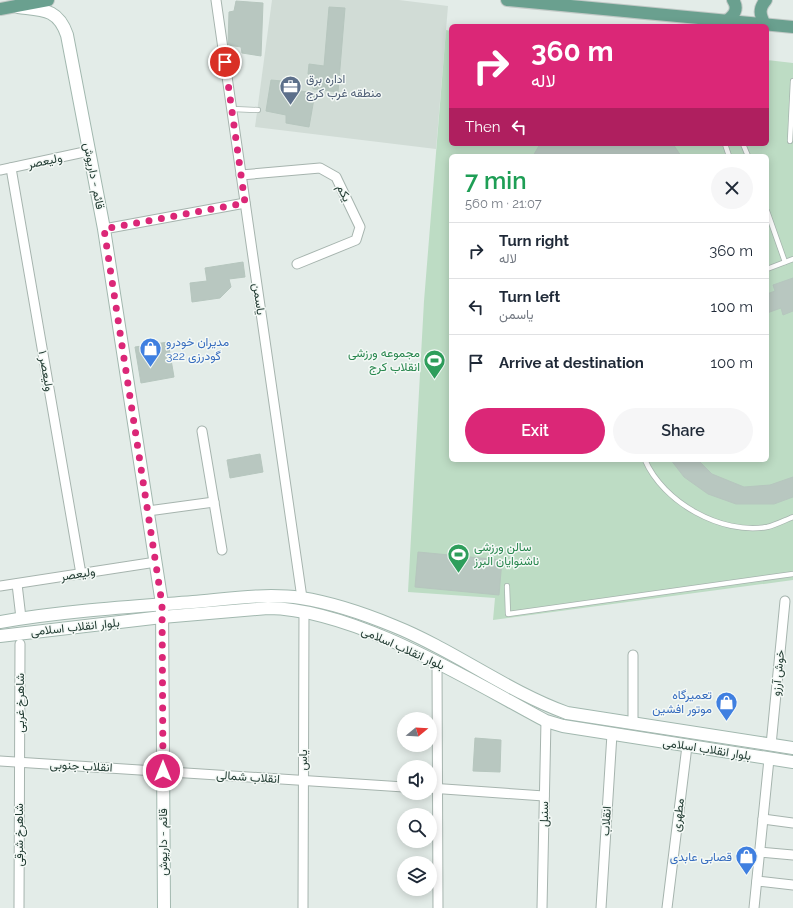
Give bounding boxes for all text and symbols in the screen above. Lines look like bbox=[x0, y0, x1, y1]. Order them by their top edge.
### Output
text: 360 m bbox=[531, 35, 614, 68]
icon: right bbox=[465, 40, 517, 92]
pin bbox=[208, 45, 242, 79]
icon: arrive bbox=[214, 51, 236, 73]
text: لاله bbox=[531, 70, 556, 91]
place label: اداره برق منطقه غرب کرج bbox=[306, 72, 381, 102]
office icon: اداره برق منطقه غرب کرج bbox=[277, 73, 303, 106]
icon: left bbox=[508, 116, 530, 138]
text: Then bbox=[465, 118, 500, 136]
street label: قائم - داریوش bbox=[80, 141, 107, 211]
street label: ولیعصر bbox=[25, 151, 64, 173]
text: 7 min bbox=[465, 166, 526, 195]
button: close bbox=[711, 167, 753, 209]
street label: یکم bbox=[333, 182, 354, 205]
text: 560 m · 21:07 bbox=[465, 196, 542, 211]
text: Turn right bbox=[499, 232, 569, 250]
icon: right bbox=[465, 240, 487, 262]
text: 360 m bbox=[709, 242, 753, 260]
text: لاله bbox=[499, 251, 517, 266]
street label: یاسمن bbox=[249, 282, 268, 316]
text: Turn left bbox=[499, 288, 560, 306]
icon: left bbox=[465, 296, 487, 318]
text: 100 m bbox=[711, 298, 753, 316]
text: یاسمن bbox=[499, 307, 534, 322]
place label: مدیران خودرو گودرزی 322 bbox=[166, 335, 229, 364]
shop icon: مدیران خودرو گودرزی 322 bbox=[138, 336, 164, 369]
place label: مجموعه ورزشی انقلاب کرج bbox=[348, 346, 420, 376]
sports icon: مجموعه ورزشی انقلاب کرج bbox=[422, 347, 448, 380]
street label: ولیعصر ۱ bbox=[35, 349, 56, 393]
icon: arrive bbox=[465, 352, 487, 374]
text: Arrive at destination bbox=[499, 354, 644, 372]
text: 100 m bbox=[711, 354, 753, 372]
button: Exit bbox=[465, 408, 605, 454]
button: Share bbox=[613, 408, 753, 454]
place label: سالن ورزشی ناشنوایان البرز bbox=[473, 540, 539, 569]
sports icon: سالن ورزشی ناشنوایان البرز bbox=[446, 541, 472, 574]
street label: ولیعصر bbox=[59, 564, 97, 585]
street label: بلوار انقلاب اسلامی bbox=[30, 615, 120, 640]
street label: بلوار انقلاب اسلامی bbox=[359, 623, 447, 674]
street label: خوش آرزو bbox=[769, 649, 788, 697]
street label: شاهرخ غربی bbox=[13, 673, 29, 733]
place label: تعمیرگاه موتور افشین bbox=[652, 688, 712, 717]
shop icon: تعمیرگاه موتور افشین bbox=[714, 689, 740, 722]
north arrow bbox=[397, 712, 437, 752]
map controls bbox=[397, 712, 437, 896]
street label: بلوار انقلاب اسلامی bbox=[662, 735, 752, 764]
street label: یاس bbox=[296, 749, 311, 771]
position arrow bbox=[142, 750, 184, 792]
street label: انقلاب جنوبی bbox=[49, 757, 113, 776]
button: sound bbox=[397, 760, 437, 800]
street label: انقلاب شمالی bbox=[216, 768, 280, 787]
street label: مطهری bbox=[669, 797, 688, 833]
street label: سنبل bbox=[537, 801, 552, 827]
street label: شاهرخ شرقی bbox=[12, 803, 28, 867]
street label: انقلاب bbox=[598, 806, 614, 836]
street label: قائم - داریوش bbox=[156, 808, 171, 876]
button: search bbox=[397, 808, 437, 848]
shop icon: قصابی عابدی bbox=[734, 844, 760, 877]
place label: قصابی عابدی bbox=[670, 850, 732, 865]
button: layers bbox=[397, 856, 437, 896]

